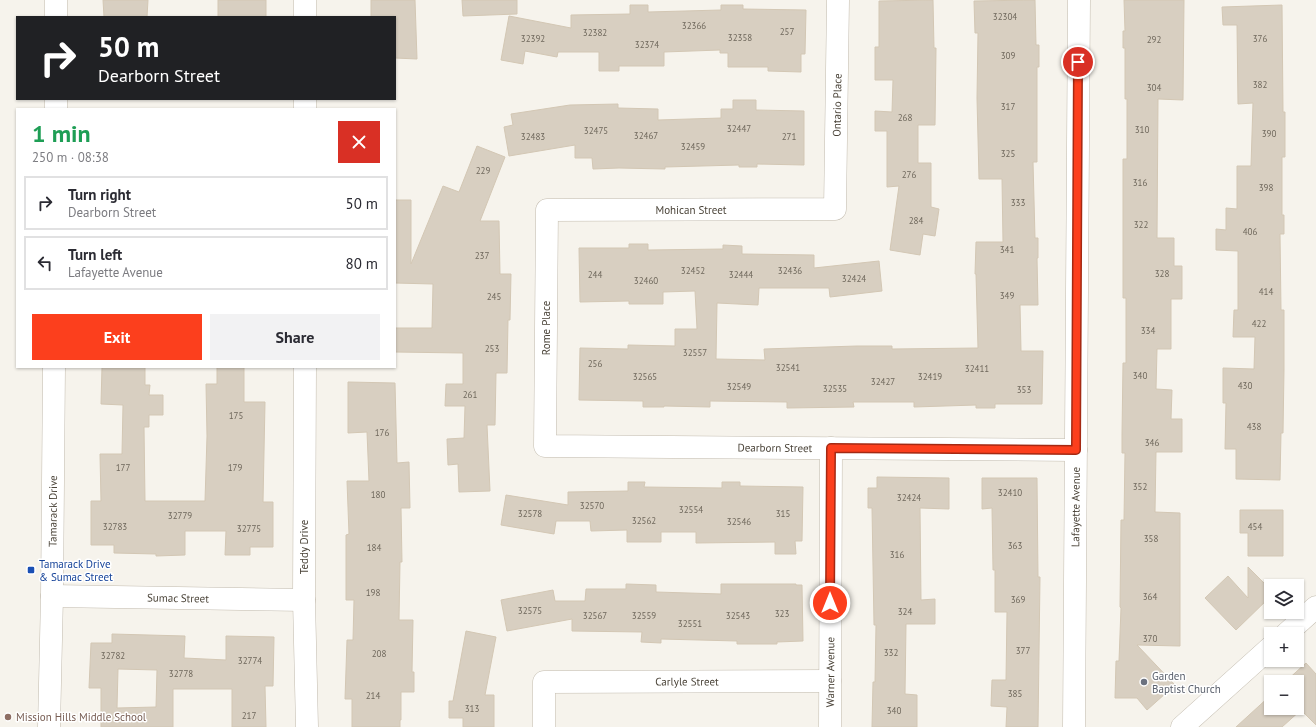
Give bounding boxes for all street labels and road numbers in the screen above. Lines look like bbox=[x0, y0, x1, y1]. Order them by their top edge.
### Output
street label: Ontario Place bbox=[829, 73, 845, 137]
street label: Mohican Street bbox=[655, 203, 727, 217]
street label: Rome Place bbox=[539, 300, 553, 355]
street label: Dearborn Street bbox=[738, 440, 813, 455]
street label: Lafayette Avenue bbox=[1068, 466, 1083, 547]
street label: Tamarack Drive bbox=[45, 475, 60, 547]
street label: Teddy Drive bbox=[297, 519, 311, 574]
street label: Sumac Street bbox=[147, 591, 209, 605]
street label: Warner Avenue bbox=[823, 636, 837, 707]
street label: Carlyle Street bbox=[655, 674, 719, 689]

